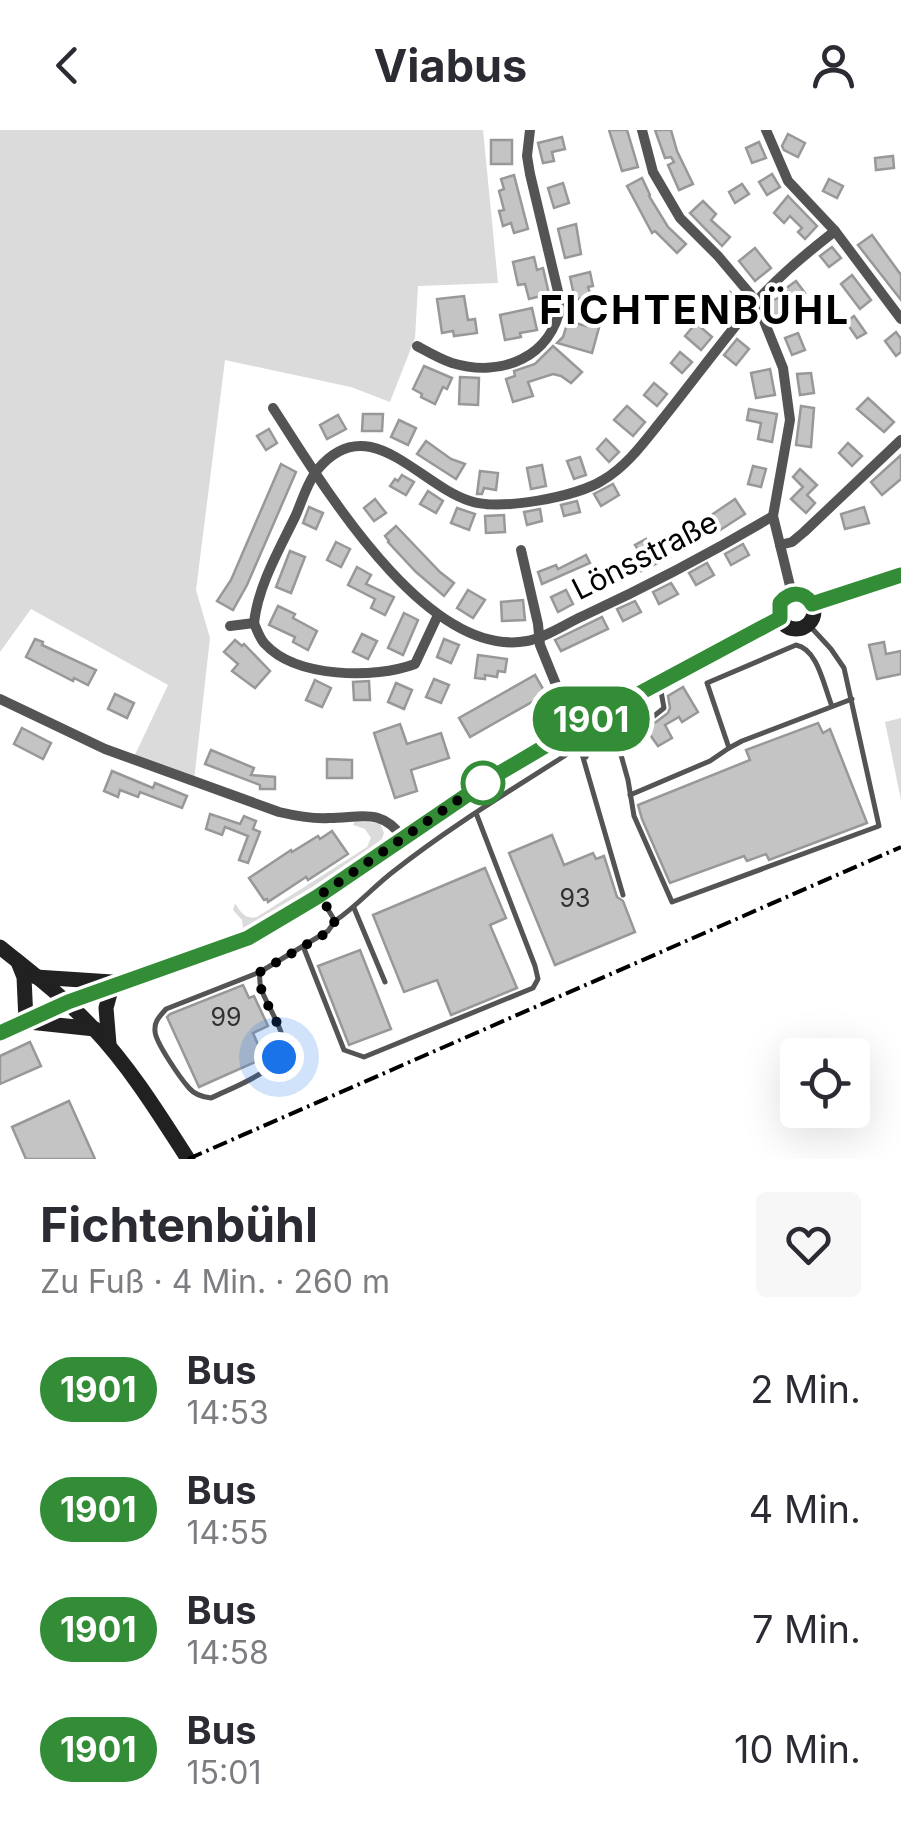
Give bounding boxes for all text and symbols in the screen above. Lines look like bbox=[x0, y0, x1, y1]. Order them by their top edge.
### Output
icon: back bbox=[40, 38, 95, 93]
text: Viabus bbox=[374, 38, 527, 93]
icon: person bbox=[806, 38, 861, 93]
district label: FICHTENBÜHL bbox=[539, 285, 851, 334]
street label: Lönsstraße bbox=[566, 503, 723, 607]
line badge: 1901 bbox=[521, 686, 661, 752]
text: 1901 bbox=[553, 698, 629, 740]
unlabelled marker bbox=[462, 762, 504, 804]
house number: 93 bbox=[560, 883, 590, 913]
house number: 99 bbox=[210, 1002, 242, 1032]
your location bbox=[254, 1032, 304, 1082]
map controls bbox=[780, 1038, 870, 1128]
button: locate bbox=[780, 1038, 870, 1128]
button: heart bbox=[756, 1192, 861, 1297]
text: Fichtenbühl bbox=[40, 1195, 318, 1254]
text: Zu Fuß · 4 Min. · 260 m bbox=[40, 1262, 390, 1301]
text: Bus bbox=[187, 1347, 257, 1393]
text: 2 Min. bbox=[750, 1366, 861, 1412]
text: 1901 bbox=[60, 1368, 137, 1410]
text: 14:53 bbox=[187, 1393, 269, 1432]
text: Bus bbox=[187, 1467, 257, 1513]
text: 4 Min. bbox=[749, 1486, 861, 1532]
text: 1901 bbox=[60, 1488, 137, 1530]
text: 14:55 bbox=[187, 1513, 268, 1552]
text: Bus bbox=[187, 1587, 257, 1633]
text: 7 Min. bbox=[752, 1606, 861, 1652]
text: 1901 bbox=[60, 1608, 137, 1650]
text: 14:58 bbox=[187, 1633, 269, 1672]
text: Bus bbox=[187, 1707, 257, 1753]
text: 10 Min. bbox=[734, 1726, 861, 1772]
text: 1901 bbox=[60, 1728, 137, 1770]
text: 15:01 bbox=[187, 1753, 261, 1792]

